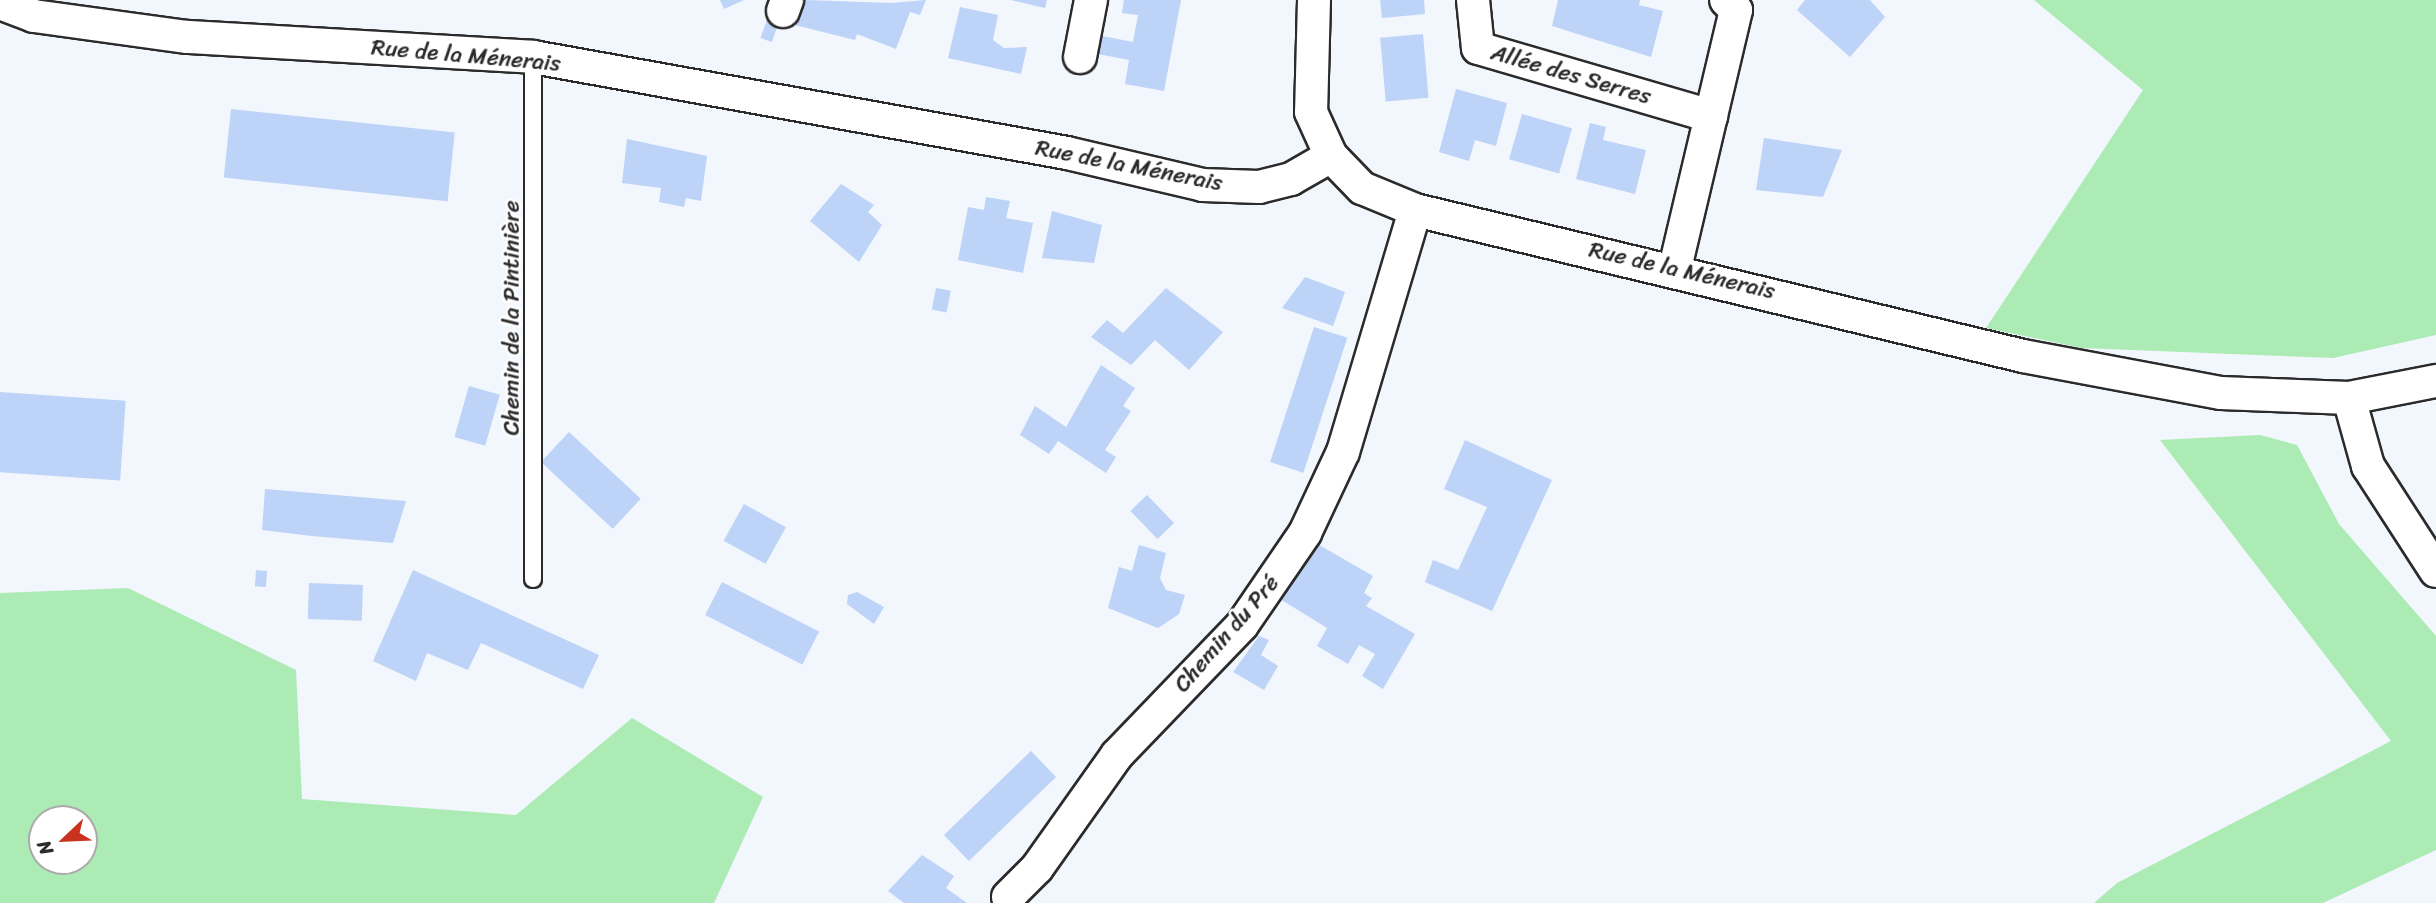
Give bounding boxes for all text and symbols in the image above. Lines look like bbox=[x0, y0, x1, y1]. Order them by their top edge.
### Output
street label: Rue de la Ménerais bbox=[370, 34, 562, 78]
street label: Allée des Serres bbox=[1488, 39, 1654, 111]
street label: Rue de la Ménerais bbox=[1033, 134, 1225, 198]
street label: Chemin de la Pintinière bbox=[498, 200, 526, 436]
street label: Rue de la Ménerais bbox=[1586, 236, 1778, 306]
street label: Chemin du Pré bbox=[1169, 570, 1285, 698]
north arrow bbox=[28, 805, 98, 875]
text: N bbox=[27, 835, 63, 860]

